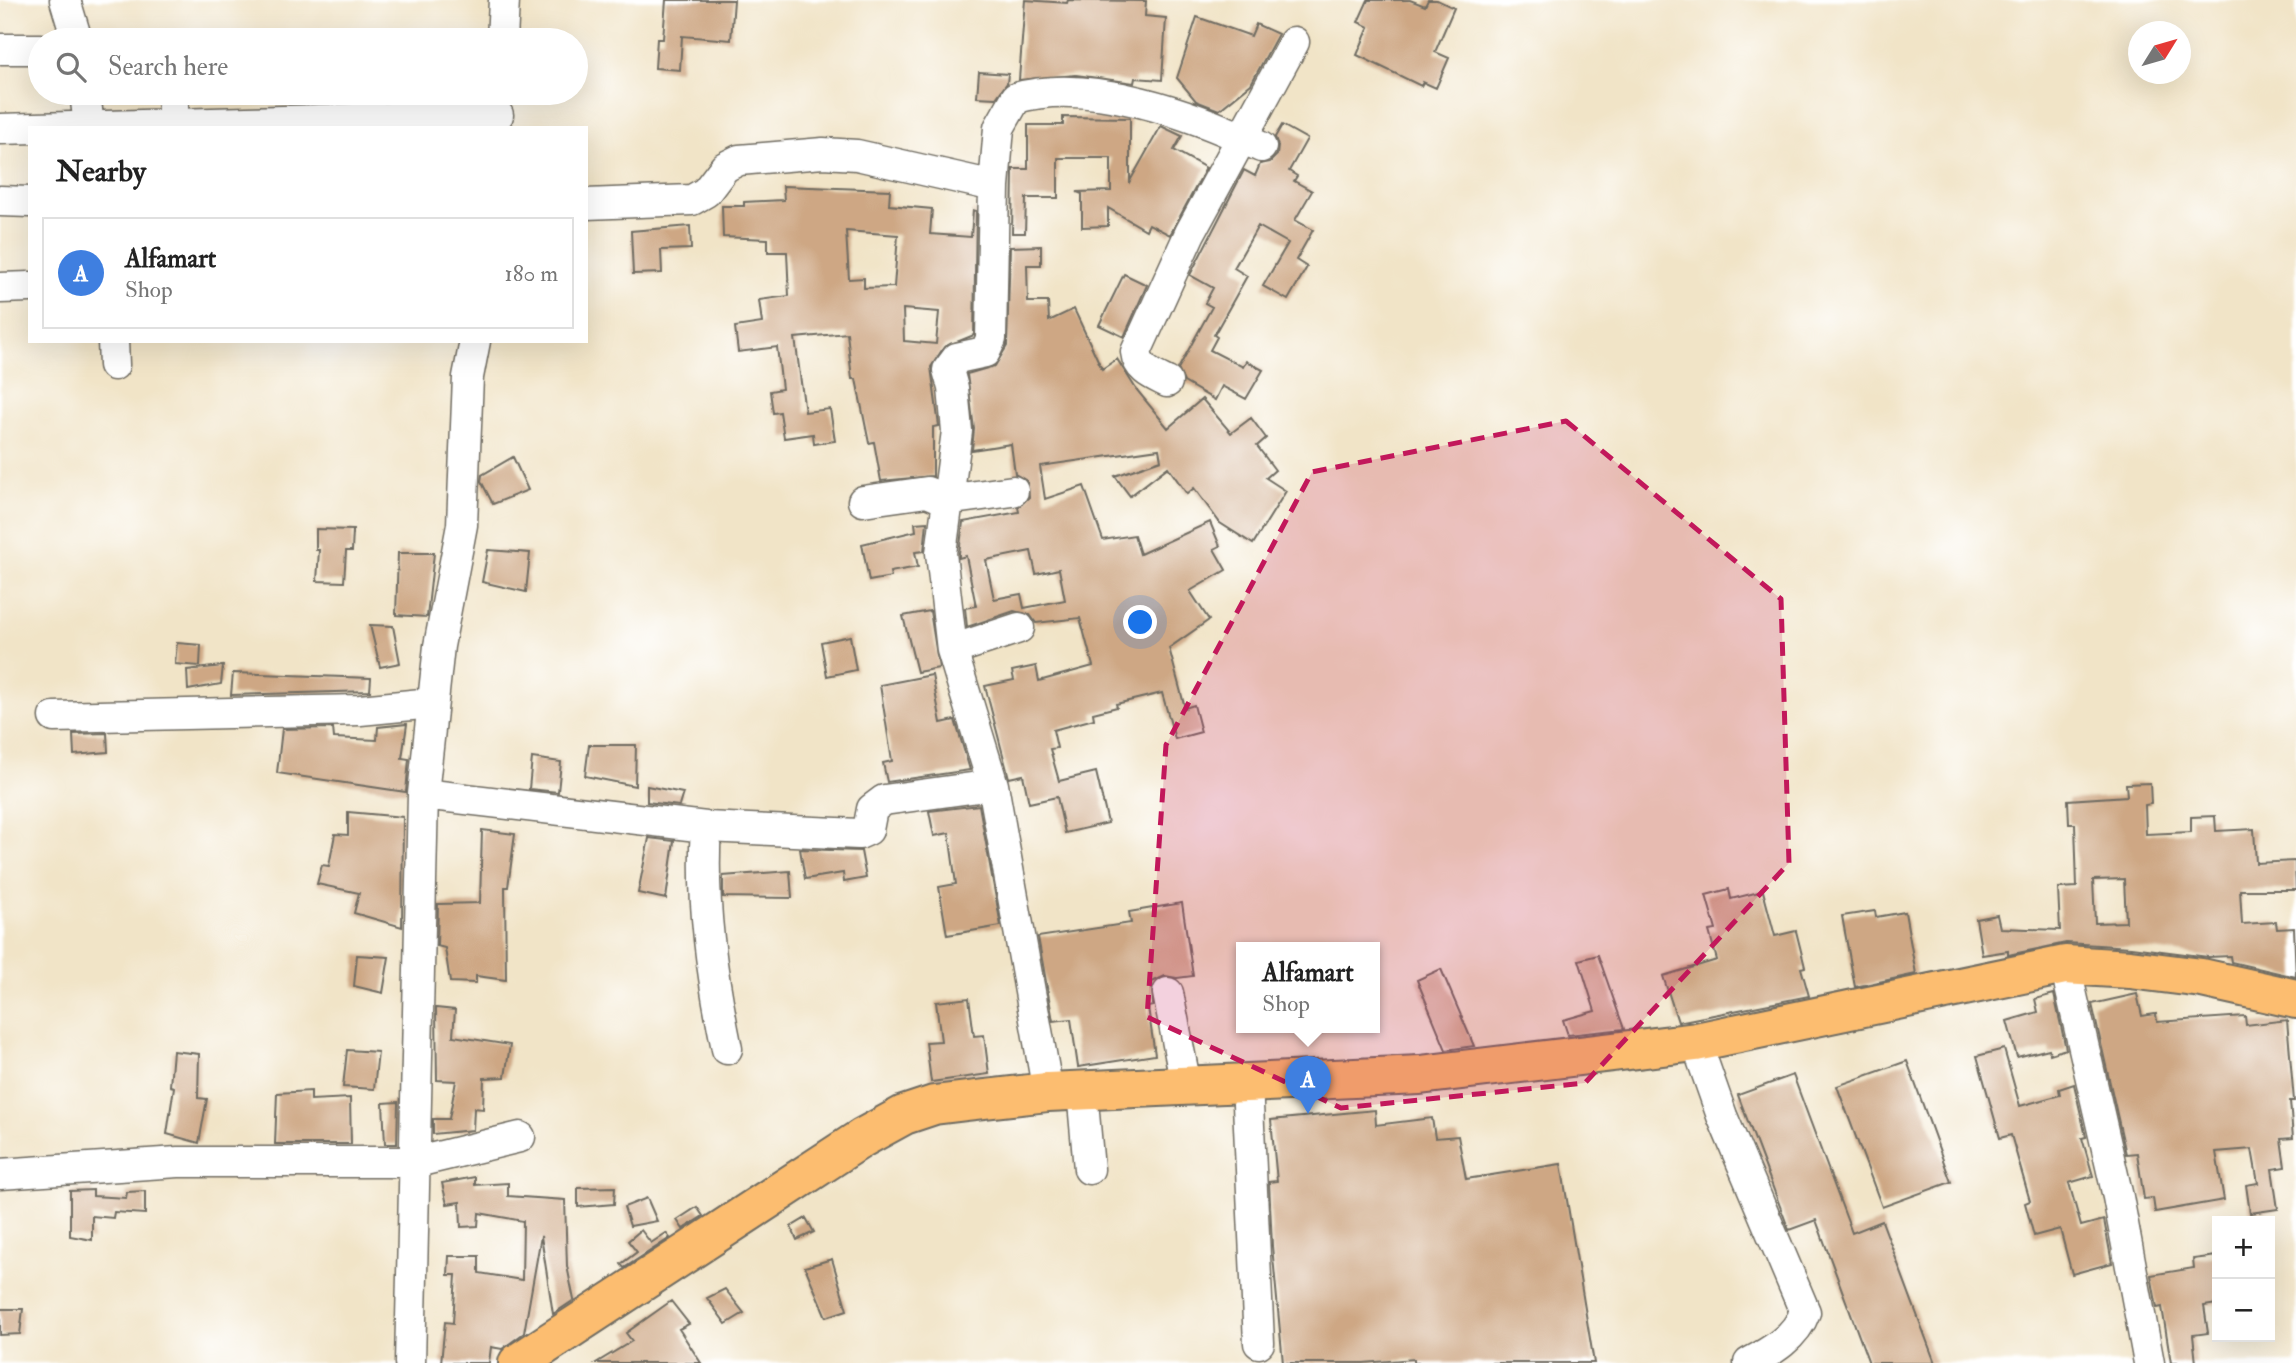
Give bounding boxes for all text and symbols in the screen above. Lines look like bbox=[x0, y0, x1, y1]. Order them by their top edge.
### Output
north arrow bbox=[2128, 21, 2191, 84]
search box bbox=[28, 28, 588, 105]
icon: search bbox=[52, 48, 90, 86]
text: Search here bbox=[108, 51, 228, 83]
text: Nearby bbox=[56, 153, 146, 190]
text: Alfamart bbox=[125, 243, 216, 275]
text: A bbox=[74, 259, 88, 288]
text: 180 m bbox=[505, 259, 558, 288]
text: Shop bbox=[125, 275, 173, 304]
your location bbox=[1123, 605, 1157, 639]
popup bbox=[1236, 942, 1380, 1033]
text: Alfamart bbox=[1262, 957, 1354, 989]
text: Shop bbox=[1262, 989, 1310, 1018]
pin: A bbox=[1285, 1056, 1331, 1114]
map controls bbox=[2212, 1216, 2275, 1342]
button: + bbox=[2212, 1216, 2275, 1279]
button: − bbox=[2212, 1279, 2275, 1342]

